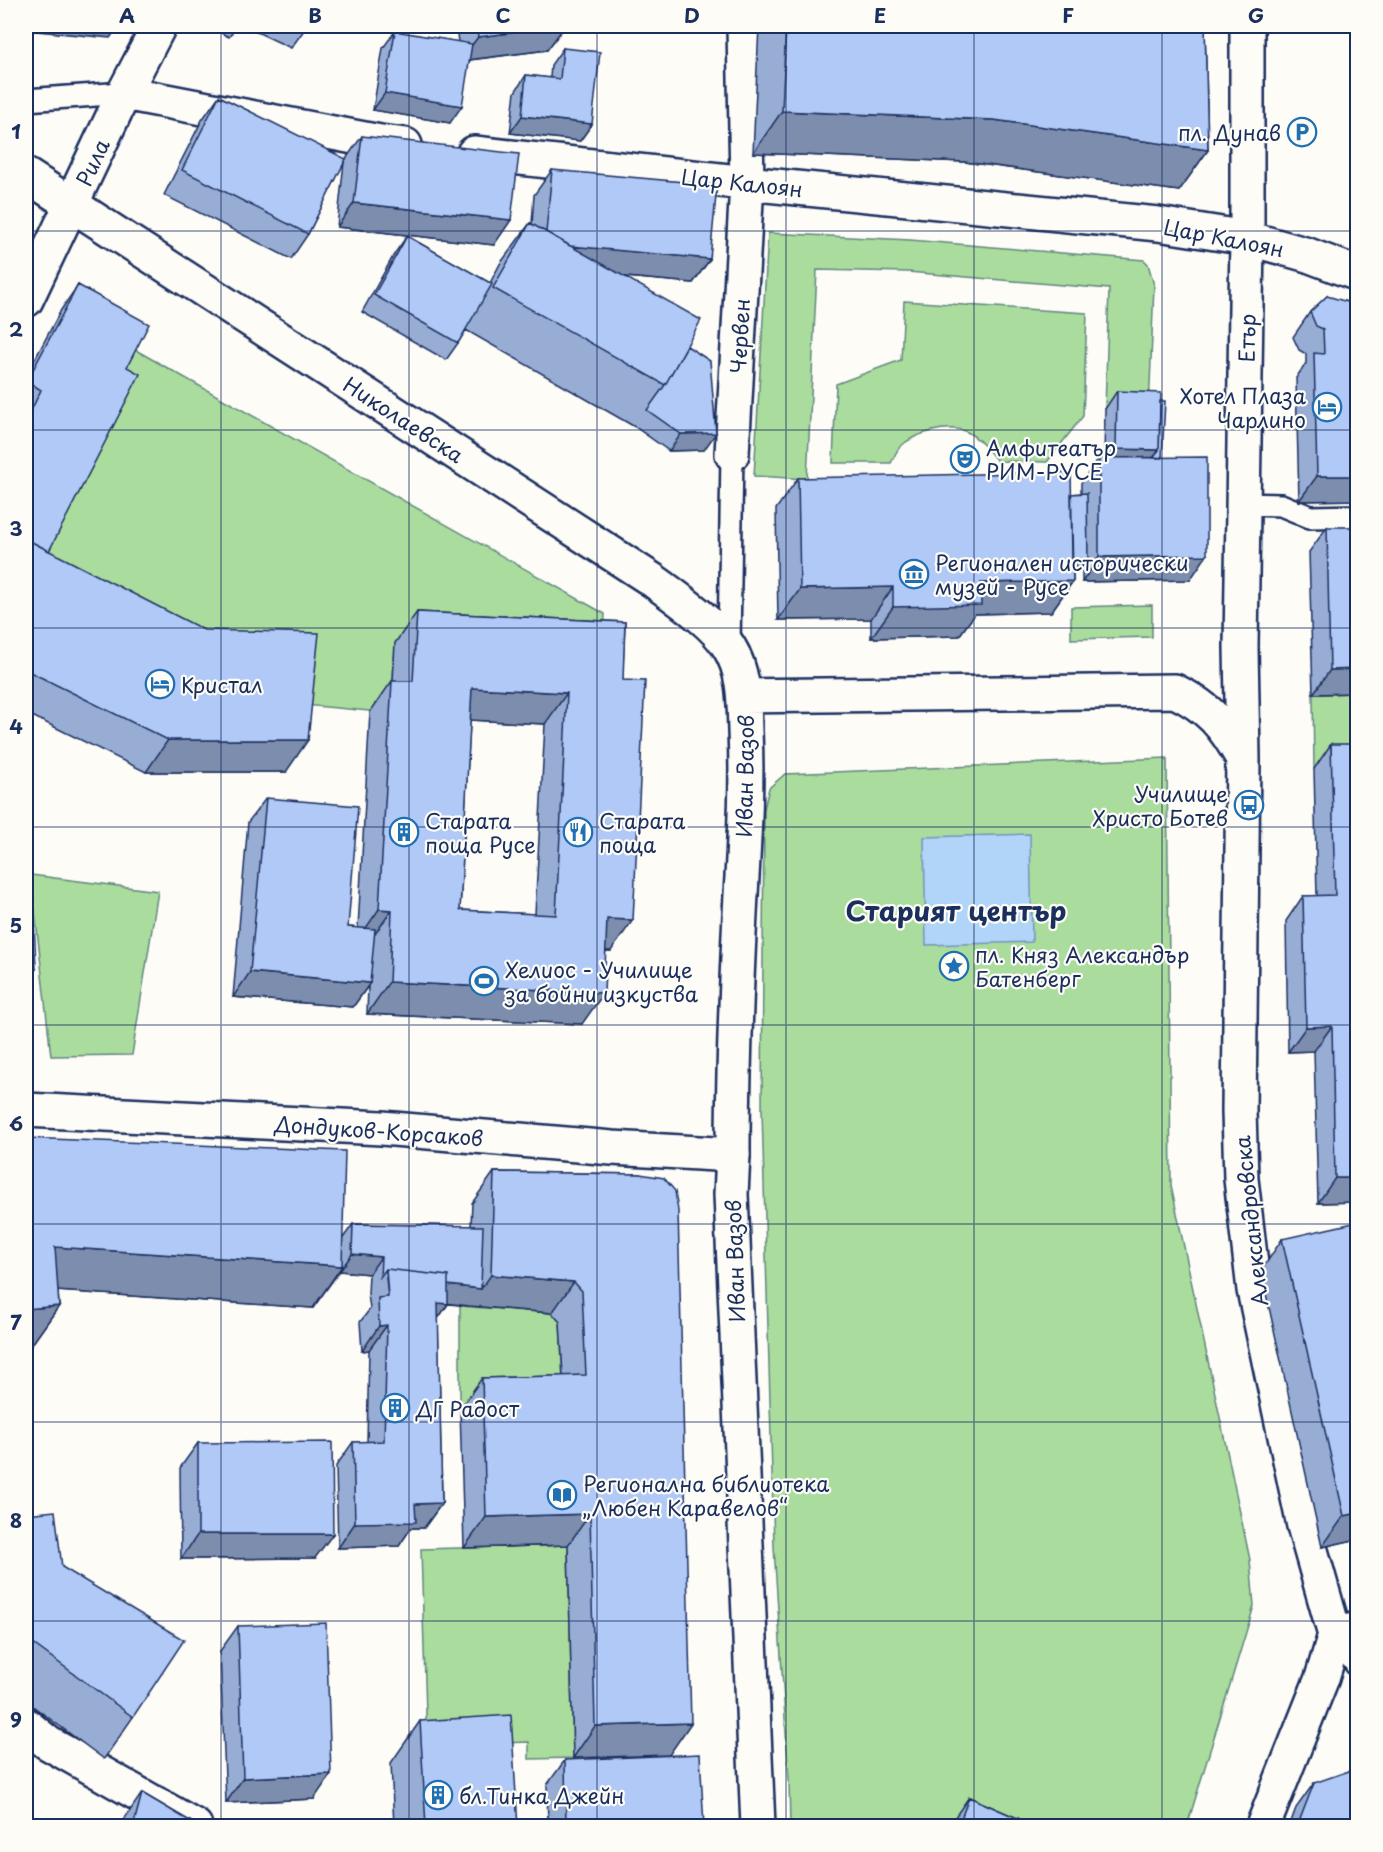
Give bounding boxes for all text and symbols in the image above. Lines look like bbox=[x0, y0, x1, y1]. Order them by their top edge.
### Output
text: A bbox=[119, 0, 135, 30]
text: B bbox=[308, 0, 322, 30]
text: C bbox=[495, 0, 511, 30]
text: D bbox=[684, 0, 700, 30]
text: E bbox=[874, 0, 886, 30]
text: F bbox=[1062, 0, 1074, 30]
text: G bbox=[1248, 0, 1264, 30]
text: 1 bbox=[11, 116, 21, 146]
place label: пл. Дунав bbox=[1178, 116, 1281, 148]
parking icon: пл. Дунав bbox=[1286, 116, 1318, 148]
street label: Рила bbox=[67, 132, 117, 191]
street label: Цар Калоян bbox=[680, 160, 804, 204]
street label: Цар Калоян bbox=[1161, 210, 1287, 264]
street label: Червен bbox=[721, 298, 757, 374]
street label: Етър bbox=[1230, 313, 1262, 363]
text: 2 bbox=[9, 314, 23, 344]
street label: Николаевска bbox=[337, 368, 471, 470]
place label: Хотел Плаза Чарлино bbox=[1180, 379, 1307, 435]
hotel icon: Хотел Плаза Чарлино bbox=[1311, 391, 1343, 423]
place label: Амфитеатър РИМ-РУСЕ bbox=[986, 431, 1116, 487]
theatre icon: Амфитеатър РИМ-РУСЕ bbox=[949, 443, 981, 475]
text: 3 bbox=[9, 513, 23, 543]
place label: Регионален исторически музей - Русе bbox=[935, 546, 1189, 602]
museum icon: Регионален исторически музей - Русе bbox=[898, 558, 930, 590]
hotel icon: Кристал bbox=[144, 668, 176, 700]
place label: Кристал bbox=[181, 668, 263, 700]
text: 4 bbox=[9, 711, 23, 741]
street label: Иван Вазов bbox=[727, 714, 761, 838]
place label: Училище Христо Ботев bbox=[1092, 777, 1228, 833]
bus stop icon: Училище Христо Ботев bbox=[1233, 789, 1265, 821]
place label: Старата поща Русе bbox=[425, 804, 536, 860]
place label: Старата поща bbox=[599, 804, 686, 860]
building icon: Старата поща Русе bbox=[388, 816, 420, 848]
restaurant icon: Старата поща bbox=[562, 816, 594, 848]
district label: Старият център bbox=[846, 889, 1066, 930]
text: 5 bbox=[10, 910, 22, 940]
place label: пл. Княз Александър Батенберг bbox=[975, 938, 1189, 994]
place icon: пл. Княз Александър Батенберг bbox=[938, 950, 970, 982]
place label: Хелиос - Училище за бойни изкуства bbox=[504, 953, 699, 1009]
sports icon: Хелиос - Училище за бойни изкуства bbox=[468, 965, 500, 997]
street label: Дондуков-Корсаков bbox=[273, 1107, 484, 1153]
text: 6 bbox=[9, 1108, 23, 1138]
street label: Александровска bbox=[1225, 1134, 1275, 1308]
street label: Иван Вазов bbox=[716, 1199, 752, 1323]
text: 7 bbox=[10, 1307, 22, 1337]
building icon: ДГ Радост bbox=[379, 1392, 411, 1424]
place label: ДГ Радост bbox=[415, 1392, 520, 1424]
place label: Регионална библиотека „Любен Каравелов“ bbox=[583, 1467, 829, 1523]
library icon: Регионална библиотека „Любен Каравелов“ bbox=[546, 1479, 578, 1511]
text: 8 bbox=[10, 1505, 22, 1535]
text: 9 bbox=[10, 1704, 22, 1734]
building icon: бл.Тинка Джейн bbox=[422, 1779, 454, 1811]
place label: бл.Тинка Джейн bbox=[459, 1779, 624, 1811]

